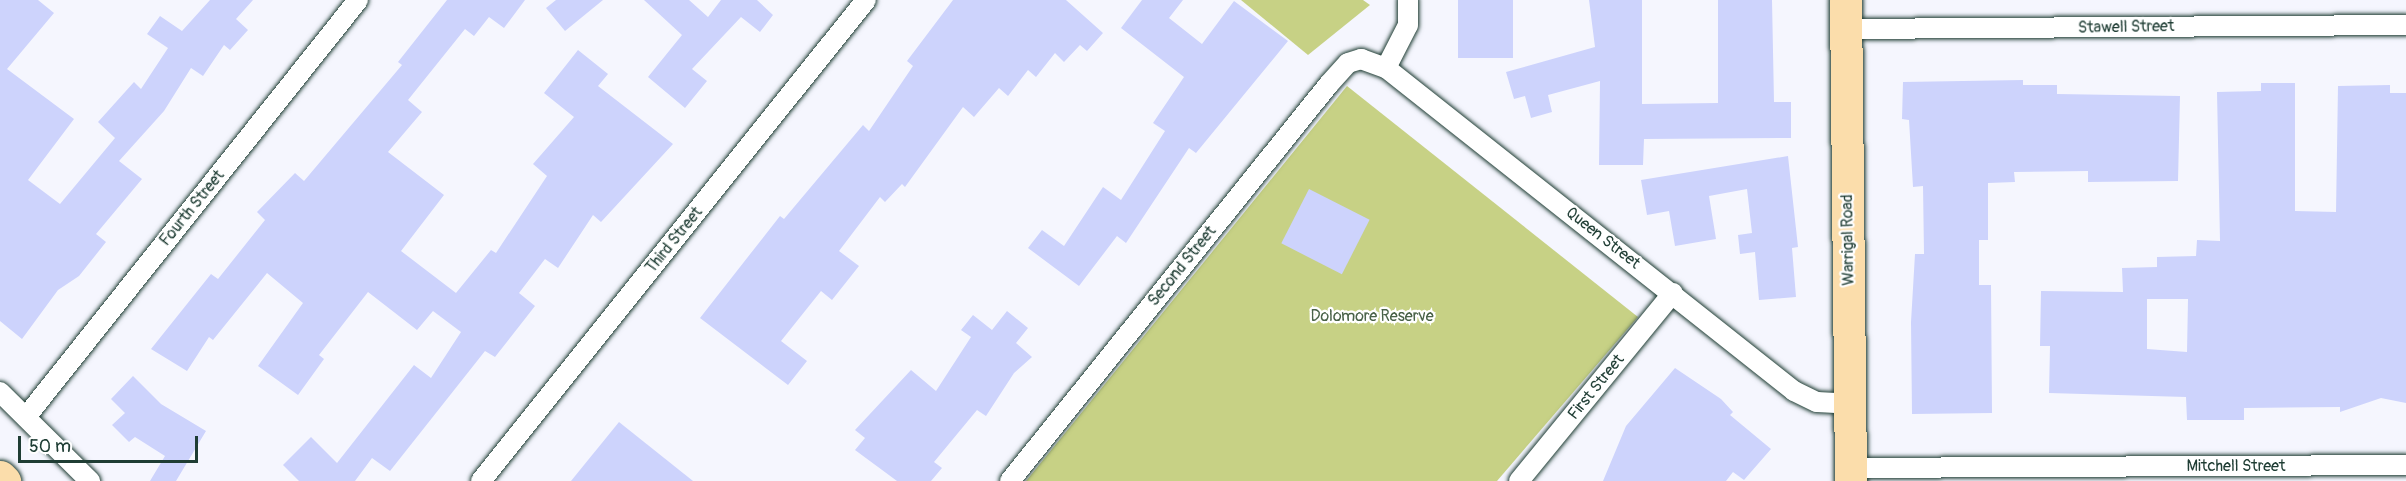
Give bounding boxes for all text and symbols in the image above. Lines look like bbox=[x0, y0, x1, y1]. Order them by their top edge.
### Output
street label: Stawell Street bbox=[2078, 17, 2174, 37]
street label: Fourth Street bbox=[156, 166, 228, 250]
street label: Warrigal Road bbox=[1838, 194, 1858, 286]
street label: Third Street bbox=[642, 203, 706, 277]
street label: Queen Street bbox=[1562, 203, 1644, 273]
street label: Second Street bbox=[1144, 222, 1220, 310]
park label: Dolomore Reserve bbox=[1310, 306, 1434, 326]
street label: First Street bbox=[1564, 350, 1628, 424]
scale bar bbox=[21, 424, 201, 462]
text: 50 m bbox=[29, 435, 71, 458]
street label: Mitchell Street bbox=[2187, 456, 2285, 476]

